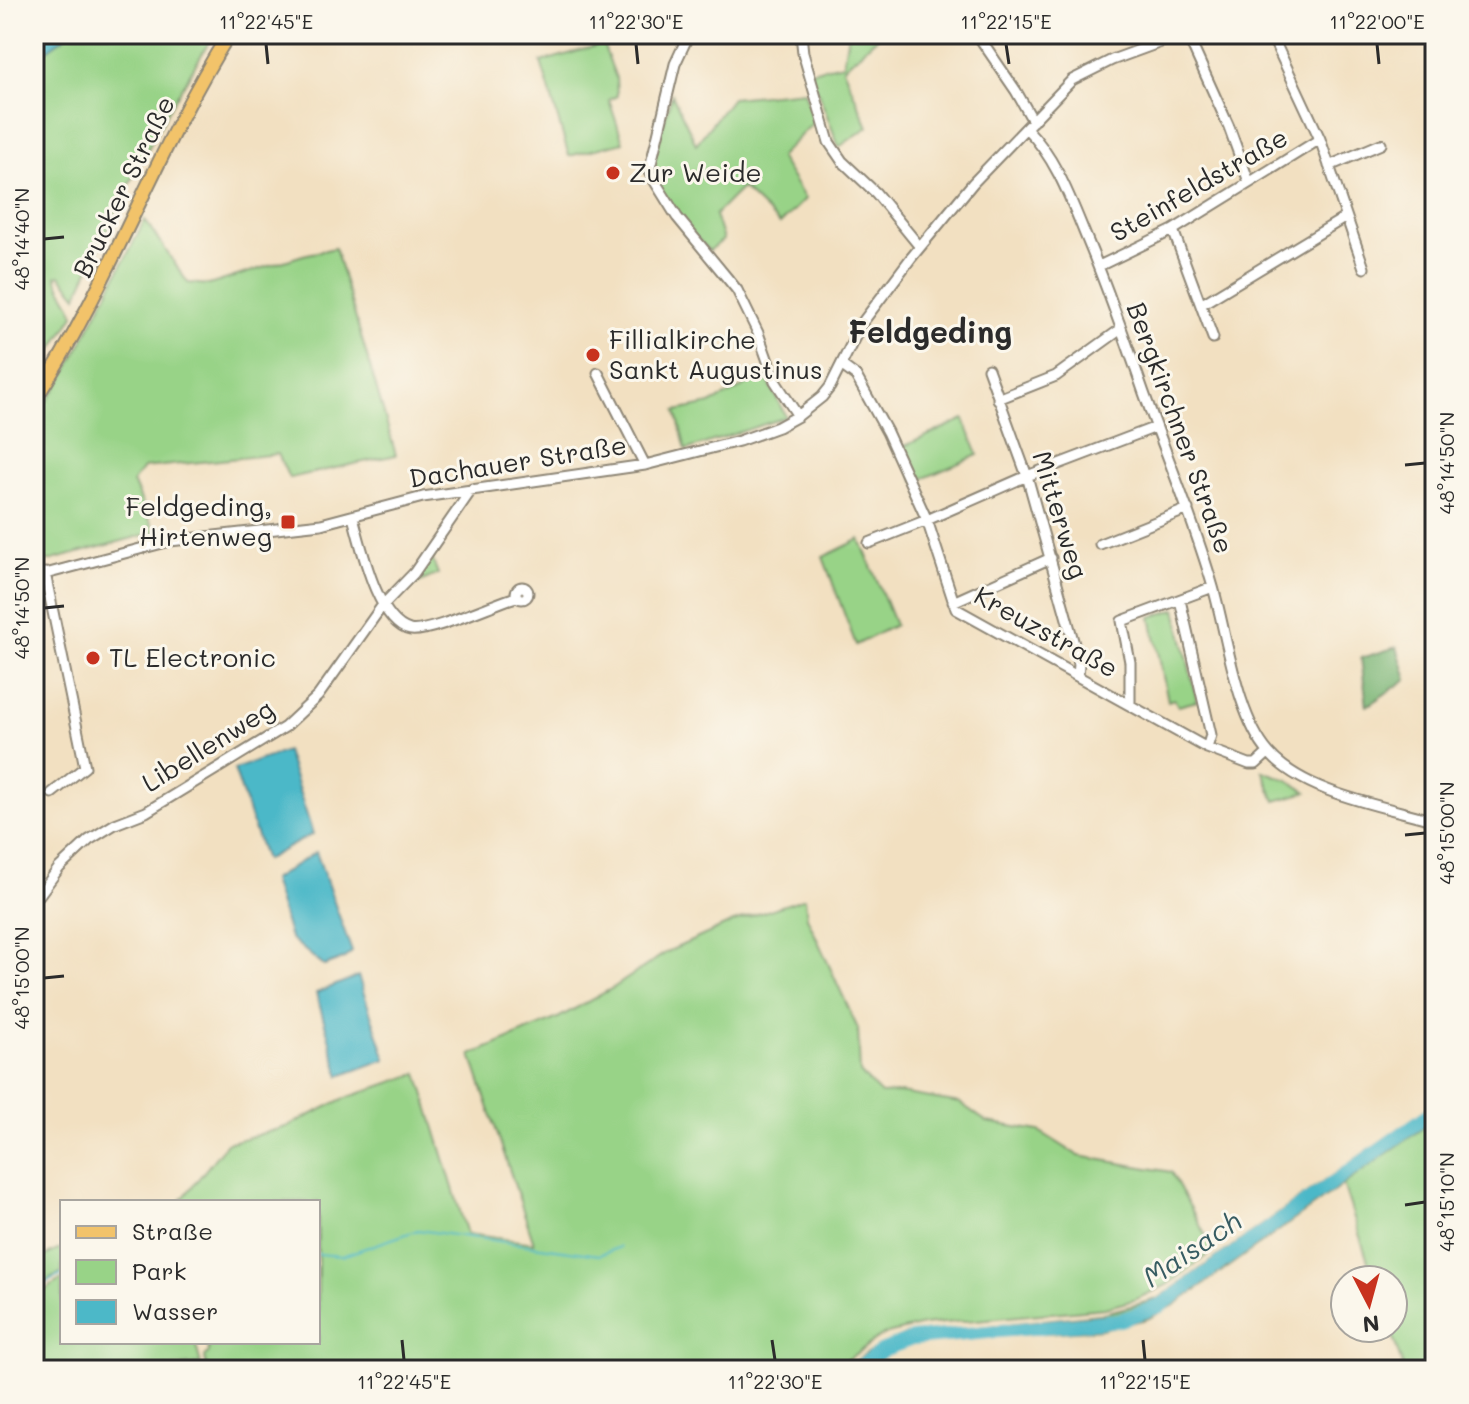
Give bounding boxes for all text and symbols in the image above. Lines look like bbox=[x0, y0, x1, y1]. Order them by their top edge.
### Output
text: 11°22'45"E bbox=[219, 8, 313, 34]
text: 11°22'30"E bbox=[589, 8, 683, 34]
text: 11°22'15"E bbox=[960, 8, 1052, 34]
text: 11°22'00"E bbox=[1329, 8, 1425, 34]
street label: Brucker Straße bbox=[64, 90, 182, 283]
street label: Steinfeldstraße bbox=[1104, 119, 1293, 249]
place label: Zur Weide bbox=[629, 155, 762, 189]
marker: Zur Weide bbox=[604, 164, 622, 182]
text: 48°14'40"N bbox=[8, 188, 34, 290]
street label: Bergkirchner Straße bbox=[1120, 297, 1242, 558]
district label: Feldgeding bbox=[848, 311, 1012, 351]
place label: Fillialkirche Sankt Augustinus bbox=[609, 322, 823, 386]
marker: Fillialkirche Sankt Augustinus bbox=[584, 346, 602, 364]
text: 48°14'50"N bbox=[1433, 412, 1459, 514]
street label: Dachauer Straße bbox=[407, 427, 629, 495]
street label: Mitterweg bbox=[1025, 447, 1097, 583]
place label: Feldgeding, Hirtenweg bbox=[125, 489, 272, 553]
marker: Feldgeding, Hirtenweg bbox=[279, 513, 297, 531]
text: 48°14'50"N bbox=[8, 557, 34, 659]
street label: Kreuzstraße bbox=[968, 578, 1124, 685]
place label: TL Electronic bbox=[109, 640, 276, 674]
marker: TL Electronic bbox=[84, 649, 102, 667]
street label: Libellenweg bbox=[135, 691, 280, 799]
text: 48°15'00"N bbox=[1433, 781, 1459, 885]
text: 48°15'00"N bbox=[8, 926, 34, 1030]
text: 48°15'10"N bbox=[1433, 1152, 1459, 1252]
legend bbox=[60, 1200, 320, 1344]
water label: Maisach bbox=[1135, 1202, 1248, 1294]
text: Straße bbox=[132, 1215, 213, 1246]
text: Park bbox=[132, 1255, 186, 1286]
north arrow bbox=[1329, 1264, 1409, 1344]
text: Wasser bbox=[132, 1295, 218, 1326]
text: N bbox=[1361, 1309, 1381, 1340]
text: 11°22'45"E bbox=[357, 1368, 451, 1394]
text: 11°22'30"E bbox=[728, 1368, 822, 1394]
text: 11°22'15"E bbox=[1099, 1368, 1191, 1394]

